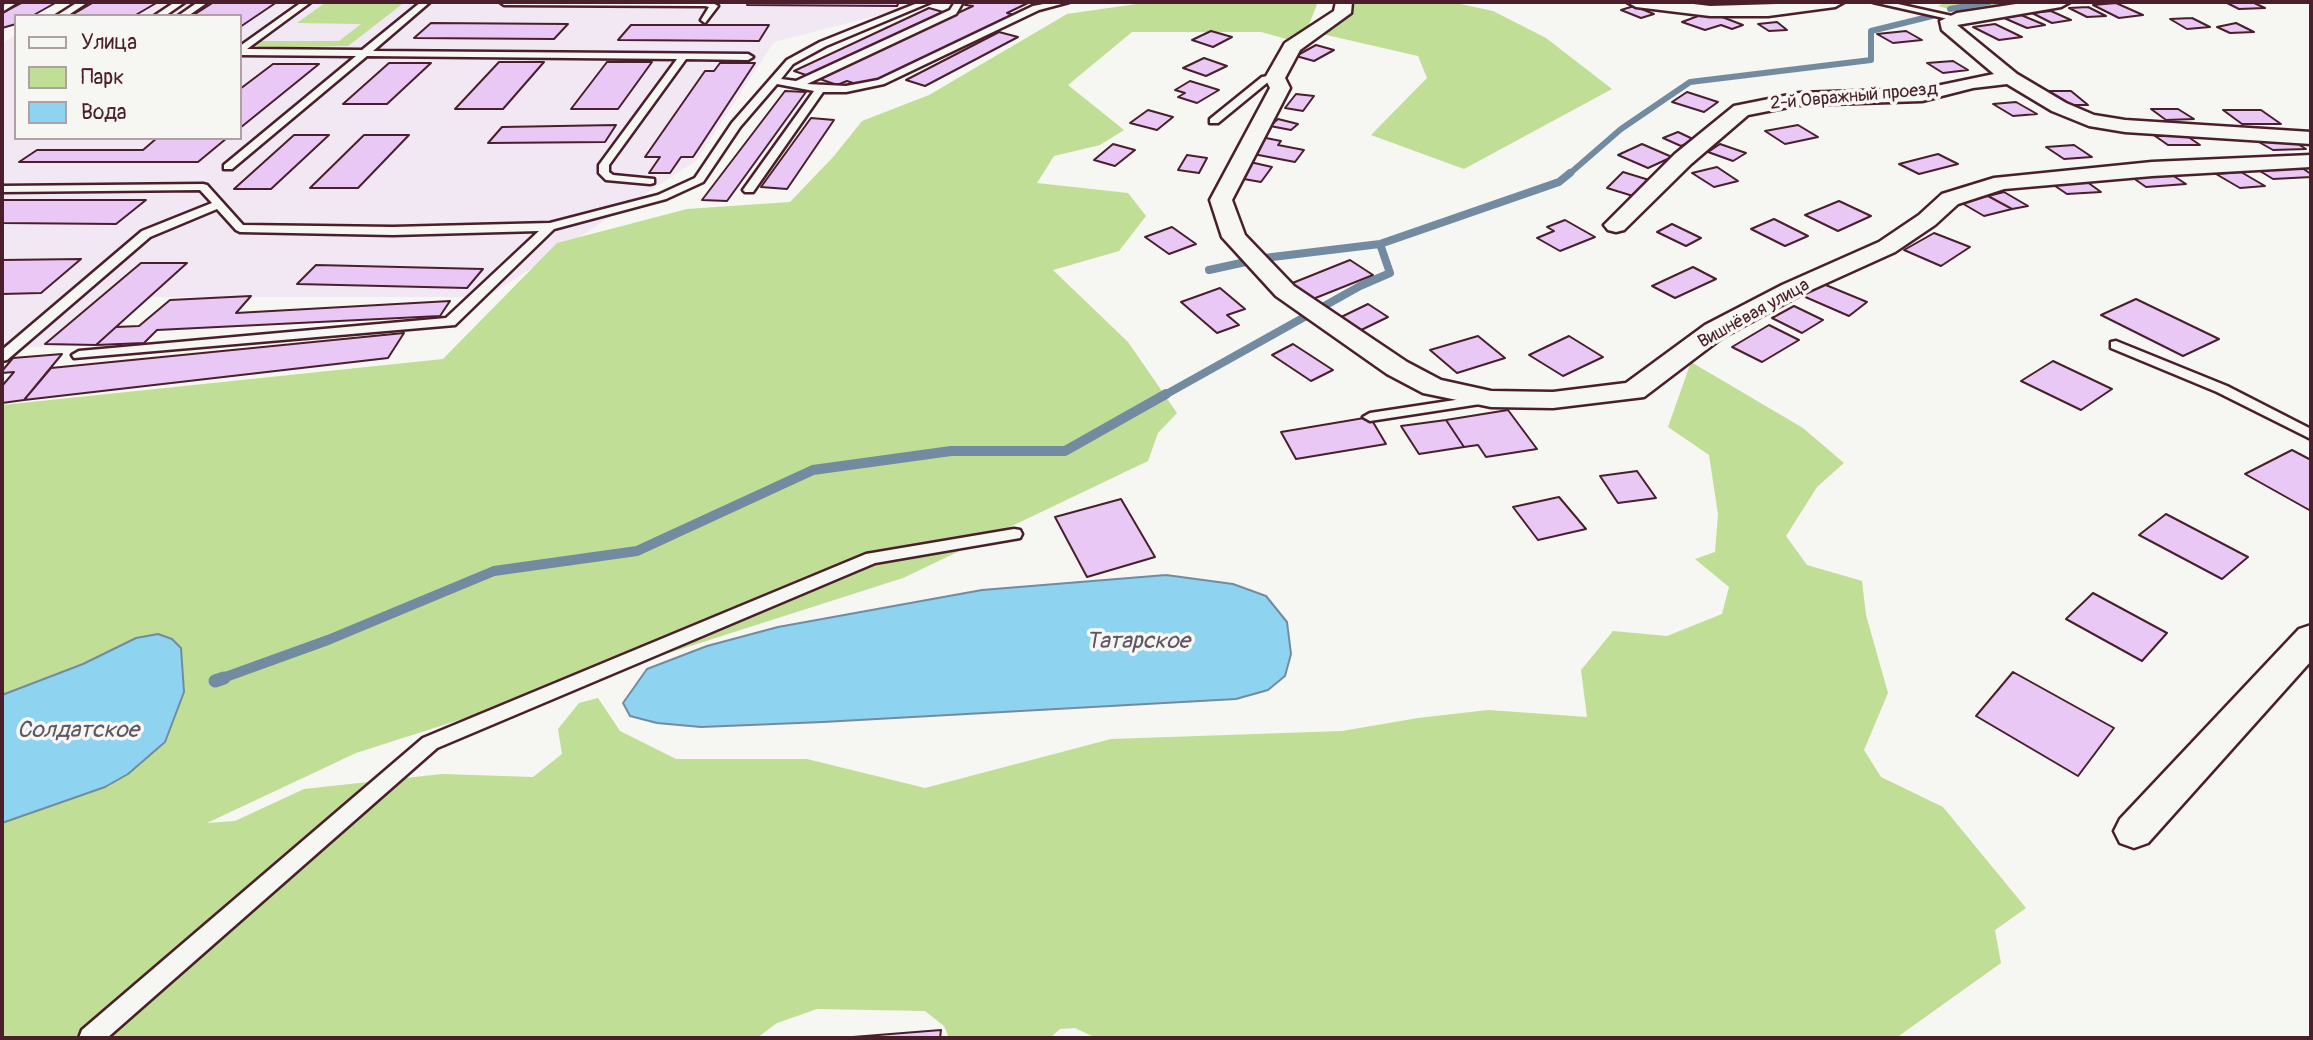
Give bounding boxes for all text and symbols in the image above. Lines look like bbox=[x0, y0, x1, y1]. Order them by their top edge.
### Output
legend bbox=[14, 14, 242, 140]
text: Улица bbox=[81, 29, 137, 56]
text: Парк bbox=[81, 64, 124, 91]
street label: 2-й Овражный проезд bbox=[1770, 79, 1938, 115]
text: Вода bbox=[81, 99, 127, 126]
street label: Вишнёвая улица bbox=[1695, 274, 1813, 354]
water label: Татарское bbox=[1086, 628, 1190, 656]
water label: Солдатское bbox=[17, 717, 139, 745]

